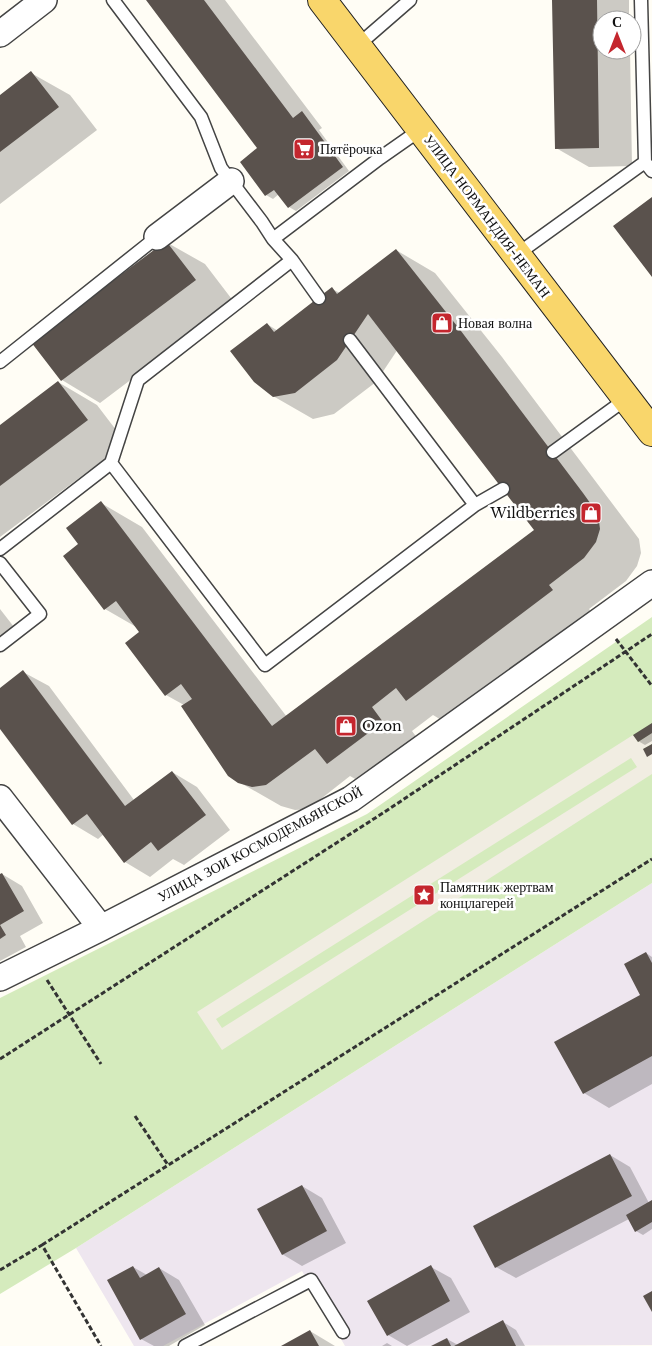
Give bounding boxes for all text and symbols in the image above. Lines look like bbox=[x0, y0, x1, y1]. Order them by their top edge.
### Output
north arrow bbox=[592, 10, 642, 60]
text: С bbox=[612, 13, 622, 31]
street label: УЛИЦА НОРМАНДИЯ-НЕМАН bbox=[420, 131, 554, 301]
supermarket icon: Пятёрочка bbox=[292, 137, 316, 161]
place label: Пятёрочка bbox=[320, 140, 383, 158]
shop icon: Новая волна bbox=[430, 311, 454, 335]
place label: Новая волна bbox=[458, 314, 533, 332]
shop icon: Wildberries bbox=[579, 501, 603, 525]
place label: Wildberries bbox=[489, 504, 575, 522]
shop icon: Ozon bbox=[334, 714, 358, 738]
place label: Ozon bbox=[362, 717, 402, 735]
street label: УЛИЦА ЗОИ КОСМОДЕМЬЯНСКОЙ bbox=[154, 782, 366, 906]
place label: Памятник жертвам концлагерей bbox=[440, 878, 554, 912]
place icon: Памятник жертвам концлагерей bbox=[412, 883, 436, 907]

